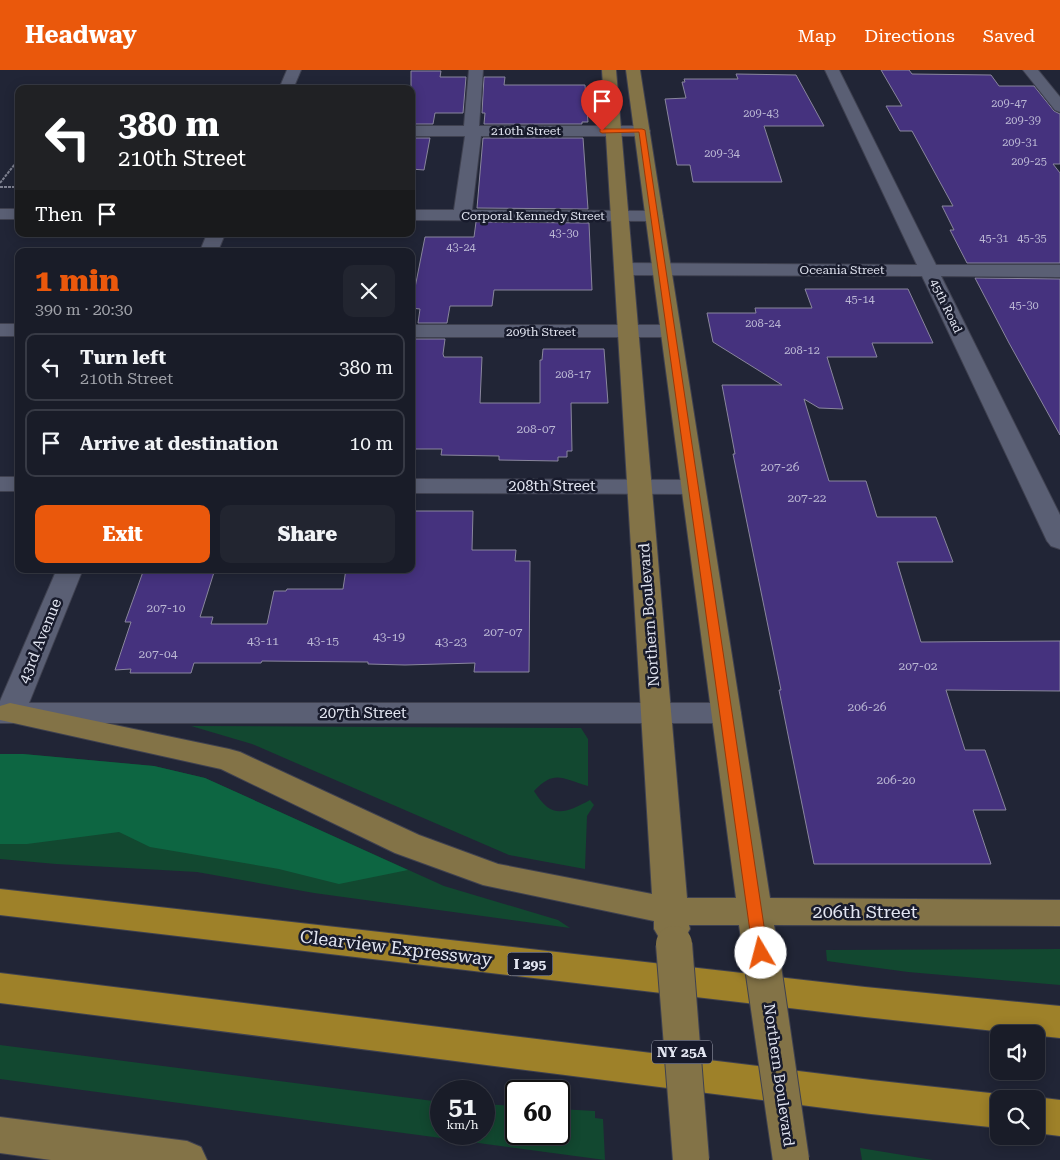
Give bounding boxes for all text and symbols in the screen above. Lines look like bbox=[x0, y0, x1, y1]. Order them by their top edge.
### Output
text: Headway bbox=[25, 21, 137, 49]
text: Map bbox=[798, 25, 836, 46]
text: Directions bbox=[864, 25, 955, 46]
text: Saved bbox=[983, 25, 1035, 46]
pin bbox=[581, 80, 623, 131]
icon: arrive bbox=[588, 87, 616, 115]
house number: 209-47 bbox=[991, 97, 1027, 110]
text: 380 m bbox=[118, 104, 219, 145]
icon: left bbox=[35, 105, 100, 170]
house number: 209-43 bbox=[743, 107, 779, 120]
house number: 209-39 bbox=[1005, 114, 1041, 127]
street label: 210th Street bbox=[491, 124, 561, 138]
house number: 209-31 bbox=[1002, 136, 1038, 149]
text: 210th Street bbox=[118, 146, 246, 171]
house number: 209-34 bbox=[704, 147, 741, 160]
house number: 209-25 bbox=[1011, 155, 1047, 168]
icon: arrive bbox=[93, 200, 121, 228]
text: Then bbox=[35, 203, 83, 226]
street label: Corporal Kennedy Street bbox=[461, 209, 605, 223]
house number: 43-30 bbox=[549, 227, 579, 240]
house number: 45-31 bbox=[979, 232, 1009, 245]
house number: 45-35 bbox=[1017, 232, 1047, 245]
house number: 43-24 bbox=[446, 241, 477, 254]
text: 1 min bbox=[35, 263, 119, 298]
street label: Oceania Street bbox=[800, 263, 885, 277]
button: close bbox=[343, 265, 395, 317]
street label: 45th Road bbox=[927, 277, 965, 335]
house number: 45-14 bbox=[845, 293, 876, 306]
house number: 45-30 bbox=[1009, 299, 1039, 312]
text: 390 m · 20:30 bbox=[35, 300, 133, 319]
house number: 208-24 bbox=[745, 317, 782, 330]
street label: 209th Street bbox=[506, 325, 576, 339]
house number: 208-12 bbox=[784, 344, 820, 357]
text: Turn left bbox=[80, 346, 166, 369]
icon: left bbox=[37, 353, 65, 381]
text: 380 m bbox=[339, 356, 393, 379]
house number: 208-17 bbox=[555, 368, 591, 381]
text: 210th Street bbox=[80, 369, 173, 388]
house number: 208-07 bbox=[517, 422, 556, 436]
icon: arrive bbox=[37, 429, 65, 457]
text: Arrive at destination bbox=[80, 432, 278, 455]
text: 10 m bbox=[350, 432, 393, 455]
house number: 207-26 bbox=[761, 460, 800, 474]
street label: 208th Street bbox=[508, 477, 596, 495]
house number: 207-22 bbox=[788, 491, 827, 505]
button: Exit bbox=[35, 505, 210, 563]
button: Share bbox=[220, 505, 395, 563]
street label: Northern Boulevard bbox=[635, 542, 663, 688]
street label: 43rd Avenue bbox=[15, 596, 65, 686]
house number: 207-10 bbox=[147, 601, 186, 615]
house number: 207-07 bbox=[484, 625, 523, 639]
house number: 43-19 bbox=[373, 630, 405, 644]
house number: 43-11 bbox=[247, 634, 279, 648]
house number: 43-15 bbox=[307, 634, 339, 648]
house number: 43-23 bbox=[435, 635, 467, 649]
house number: 207-04 bbox=[139, 647, 178, 661]
house number: 207-02 bbox=[899, 659, 938, 673]
house number: 206-26 bbox=[848, 700, 887, 714]
street label: 207th Street bbox=[319, 704, 407, 722]
house number: 206-20 bbox=[877, 773, 916, 787]
street label: 206th Street bbox=[813, 901, 918, 922]
street label: Clearview Expressway bbox=[299, 925, 494, 970]
position arrow bbox=[734, 926, 786, 978]
road number: I 295 bbox=[508, 952, 552, 976]
street label: Northern Boulevard bbox=[760, 1002, 798, 1148]
map controls bbox=[990, 1025, 1045, 1145]
button: sound bbox=[990, 1025, 1045, 1080]
road number: NY 25A bbox=[652, 1040, 712, 1064]
speed limit sign: 60 bbox=[505, 1080, 570, 1145]
button: search bbox=[990, 1090, 1045, 1145]
text: 51 bbox=[448, 1092, 477, 1121]
text: km/h bbox=[446, 1118, 479, 1132]

